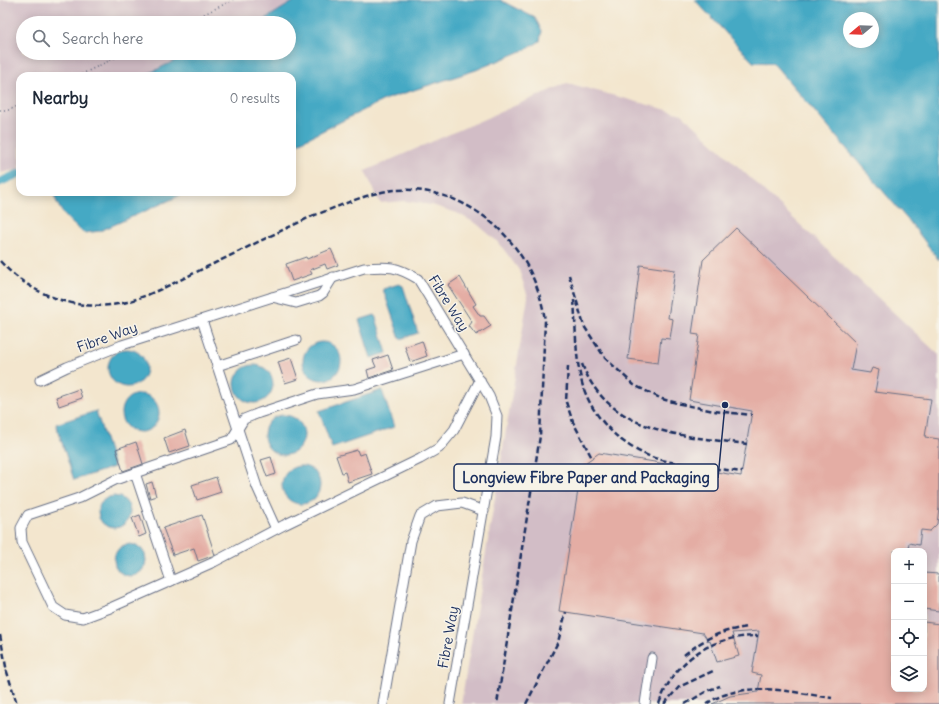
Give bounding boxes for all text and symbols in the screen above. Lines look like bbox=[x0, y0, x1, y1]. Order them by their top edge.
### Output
north arrow bbox=[843, 12, 879, 48]
search box bbox=[16, 16, 296, 60]
icon: search bbox=[30, 27, 52, 49]
text: Search here bbox=[62, 29, 143, 48]
text: Nearby bbox=[32, 87, 88, 109]
text: 0 results bbox=[230, 90, 280, 107]
street label: Fibre Way bbox=[425, 271, 473, 335]
street label: Fibre Way bbox=[74, 318, 140, 356]
callout: Longview Fibre Paper and Packaging bbox=[454, 464, 718, 491]
text: Longview Fibre Paper and Packaging bbox=[462, 468, 710, 488]
map controls bbox=[891, 548, 927, 692]
button: + bbox=[891, 548, 927, 584]
button: − bbox=[891, 584, 927, 620]
street label: Fibre Way bbox=[434, 604, 462, 670]
button: locate bbox=[891, 620, 927, 656]
button: layers bbox=[891, 656, 927, 692]

